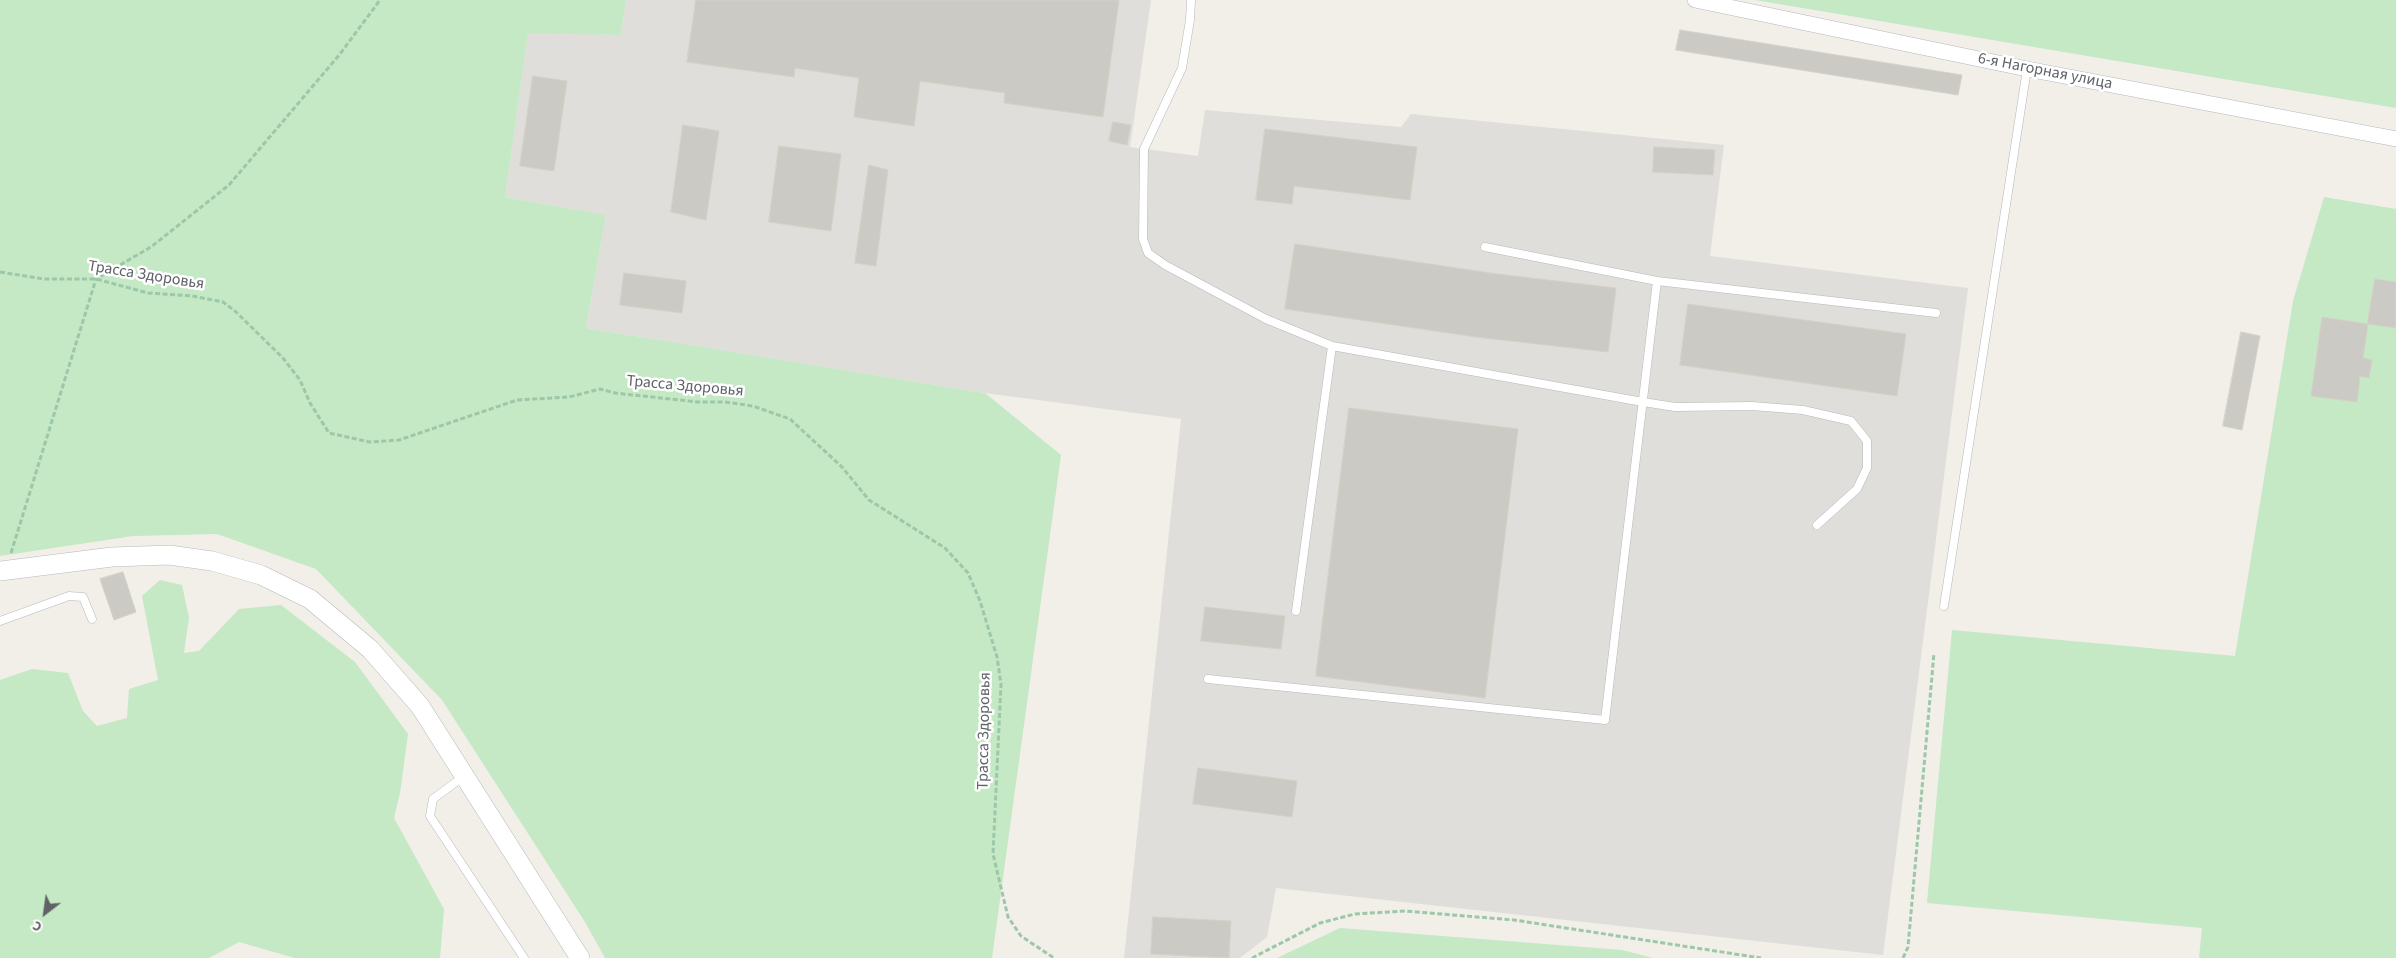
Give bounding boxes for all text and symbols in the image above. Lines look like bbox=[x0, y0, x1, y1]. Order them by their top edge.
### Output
street label: 6-я Нагорная улица bbox=[1976, 50, 2114, 94]
street label: Трасса Здоровья bbox=[86, 257, 206, 295]
street label: Трасса Здоровья bbox=[626, 372, 744, 402]
street label: Трасса Здоровья bbox=[974, 672, 996, 790]
north arrow bbox=[20, 888, 70, 938]
text: С bbox=[29, 915, 46, 937]

